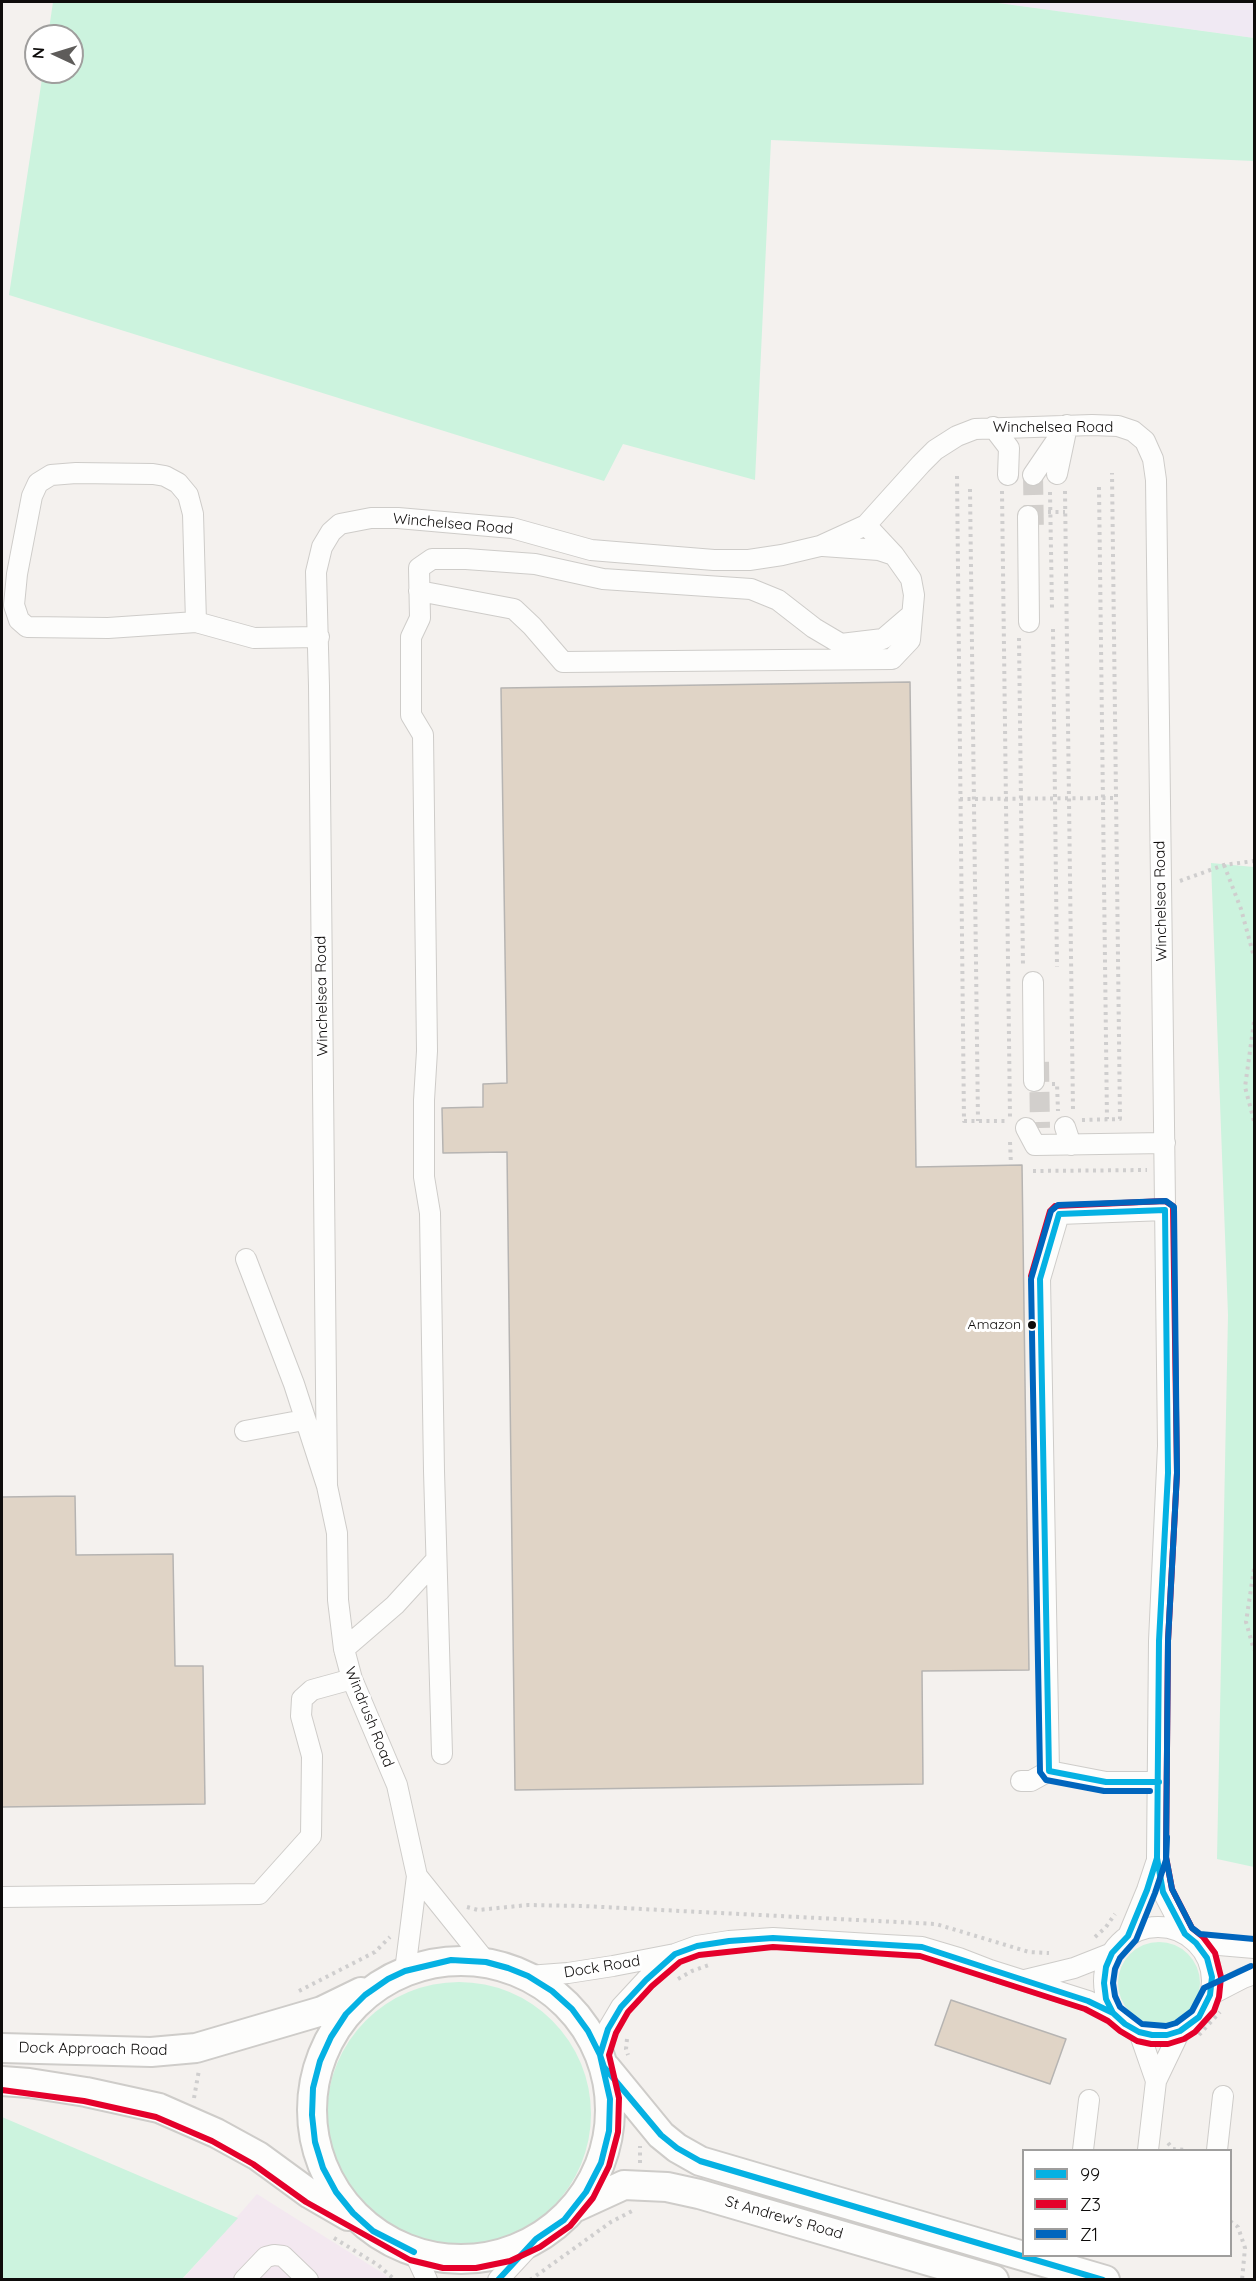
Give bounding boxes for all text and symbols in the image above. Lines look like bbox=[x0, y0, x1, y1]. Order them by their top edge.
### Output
north arrow bbox=[24, 24, 84, 84]
text: N bbox=[28, 46, 48, 59]
street label: Winchelsea Road bbox=[993, 418, 1113, 436]
street label: Winchelsea Road bbox=[392, 510, 514, 538]
street label: Winchelsea Road bbox=[1151, 841, 1171, 961]
street label: Winchelsea Road bbox=[312, 936, 332, 1056]
place label: Amazon bbox=[968, 1317, 1021, 1333]
marker: Amazon bbox=[1026, 1319, 1038, 1331]
street label: Windrush Road bbox=[341, 1664, 397, 1770]
street label: Dock Road bbox=[563, 1952, 641, 1982]
street label: Dock Approach Road bbox=[18, 2039, 168, 2059]
legend bbox=[1022, 2149, 1232, 2257]
text: 99 bbox=[1080, 2163, 1100, 2186]
street label: St Andrew's Road bbox=[723, 2193, 845, 2243]
text: Z3 bbox=[1080, 2193, 1101, 2216]
text: Z1 bbox=[1080, 2223, 1098, 2246]

